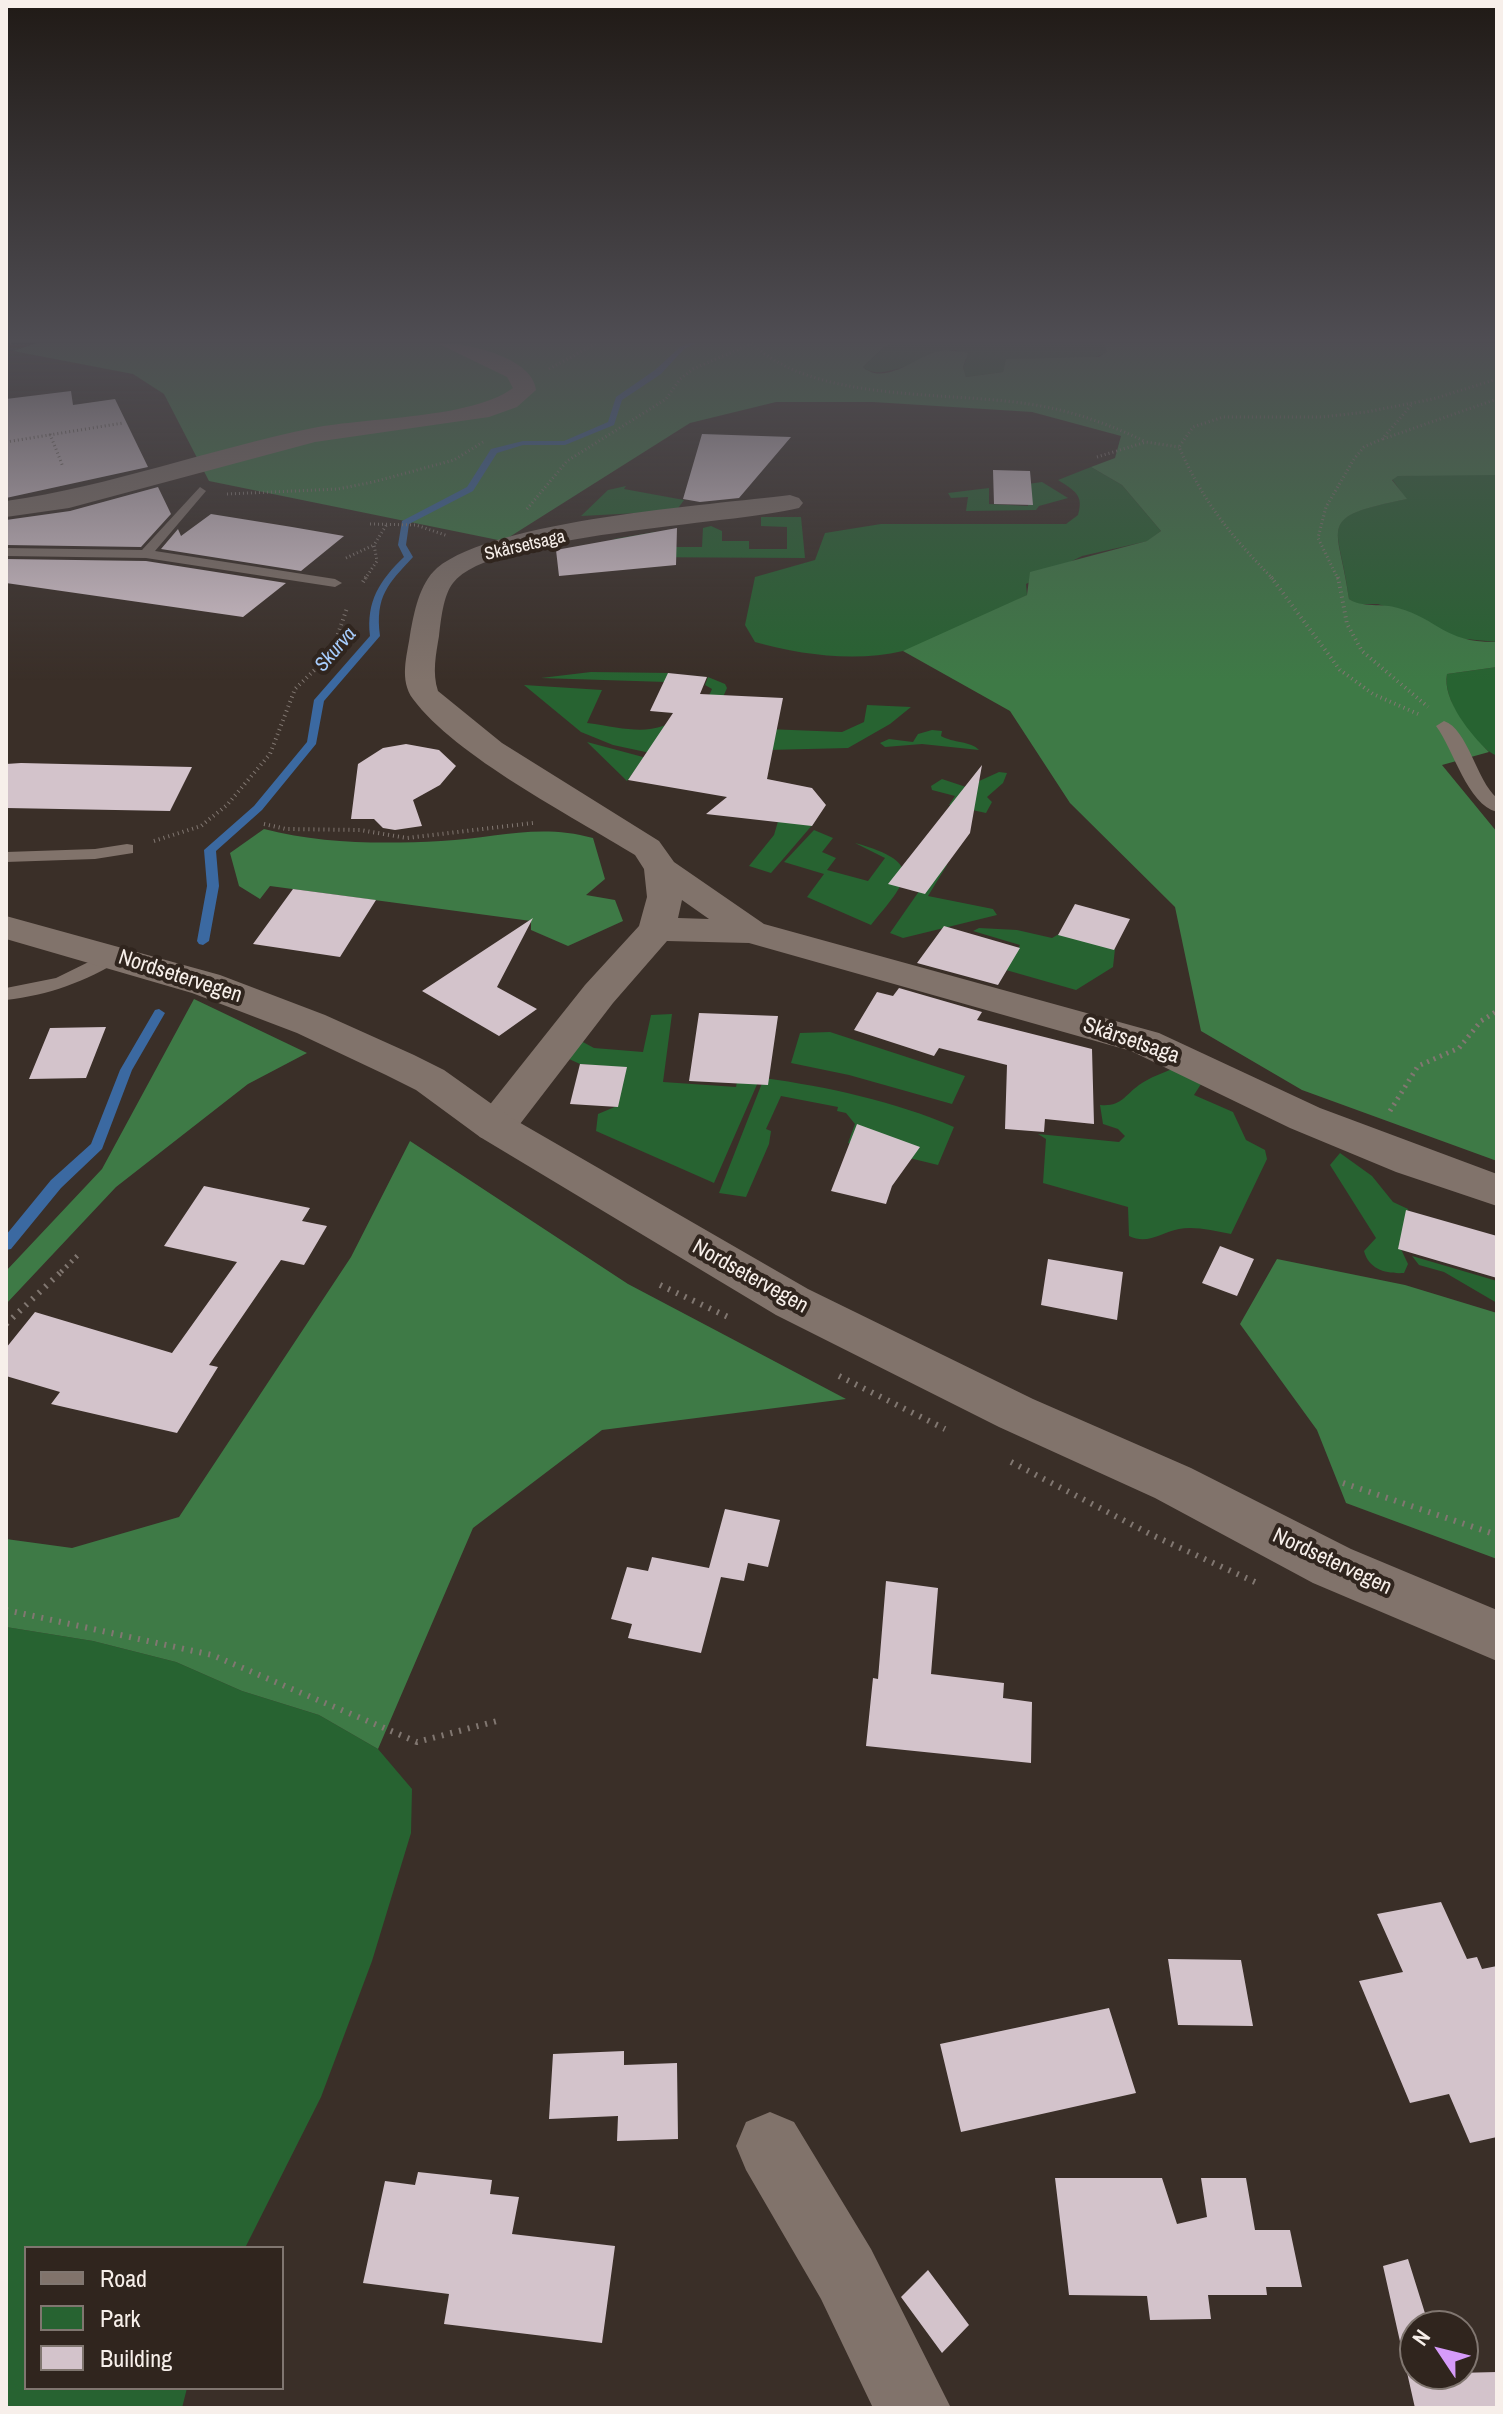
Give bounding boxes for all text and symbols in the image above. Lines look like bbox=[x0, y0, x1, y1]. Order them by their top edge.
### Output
street label: Skårsetsaga bbox=[483, 526, 567, 566]
water label: Skurva bbox=[310, 623, 362, 677]
street label: Nordsetervegen bbox=[115, 945, 245, 1009]
street label: Skårsetsaga bbox=[1079, 1012, 1183, 1070]
street label: Nordsetervegen bbox=[687, 1234, 813, 1320]
street label: Nordsetervegen bbox=[1268, 1523, 1396, 1601]
legend bbox=[24, 2246, 284, 2390]
text: Road bbox=[100, 2262, 147, 2294]
text: Park bbox=[100, 2302, 140, 2334]
north arrow bbox=[1399, 2310, 1479, 2390]
text: N bbox=[1405, 2323, 1437, 2351]
text: Building bbox=[100, 2342, 172, 2374]

